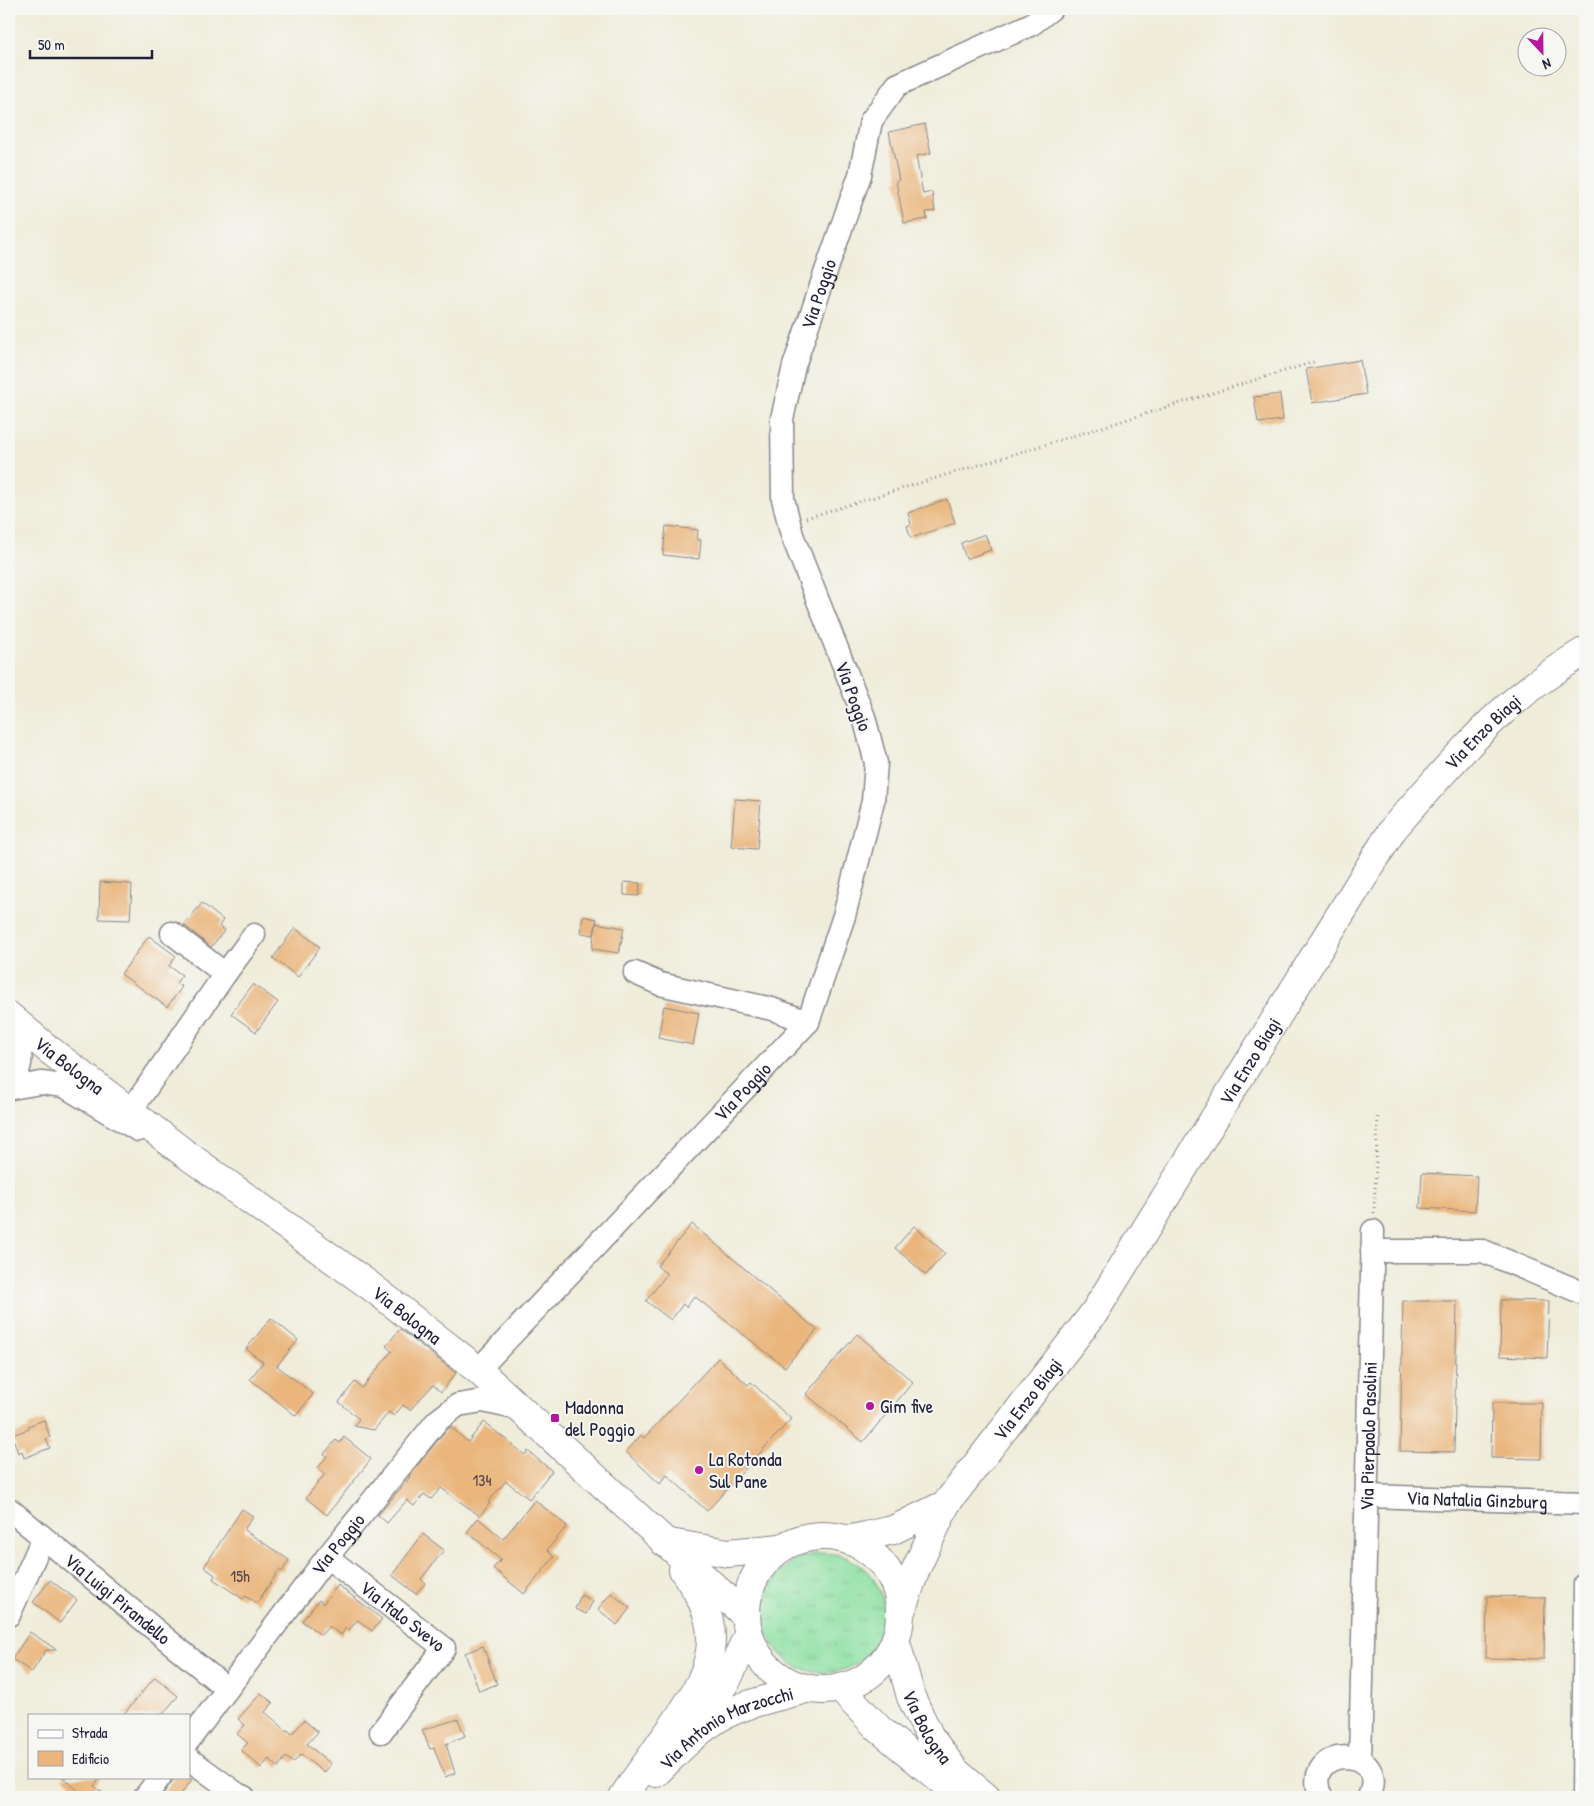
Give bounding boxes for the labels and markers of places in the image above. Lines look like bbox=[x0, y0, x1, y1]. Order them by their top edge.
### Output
place label: Gim five bbox=[880, 1393, 934, 1419]
place label: Madonna del Poggio bbox=[565, 1394, 635, 1442]
marker: Gim five bbox=[864, 1400, 876, 1412]
marker: Madonna del Poggio bbox=[549, 1412, 561, 1424]
place label: La Rotonda Sul Pane bbox=[709, 1446, 782, 1494]
marker: La Rotonda Sul Pane bbox=[693, 1464, 705, 1476]

